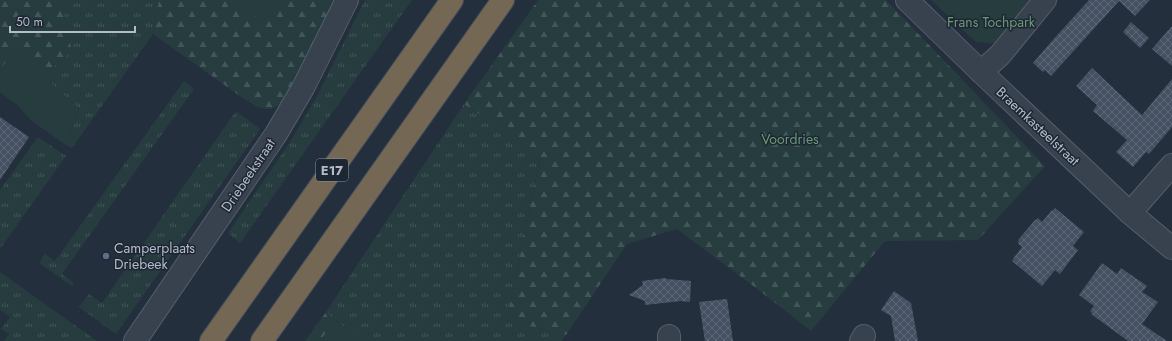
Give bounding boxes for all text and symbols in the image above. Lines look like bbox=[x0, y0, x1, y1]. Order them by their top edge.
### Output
scale bar bbox=[10, 8, 135, 34]
park label: Frans Tochpark bbox=[947, 12, 1036, 32]
text: 50 m bbox=[16, 13, 43, 31]
street label: Braemkasteelstraat bbox=[992, 82, 1085, 170]
park label: Voordries bbox=[761, 129, 819, 149]
street label: Driebeekstraat bbox=[216, 134, 280, 216]
road number: E17 bbox=[316, 159, 348, 181]
place label: Camperplaats Driebeek bbox=[114, 238, 195, 274]
marker: Camperplaats Driebeek bbox=[101, 251, 111, 261]

